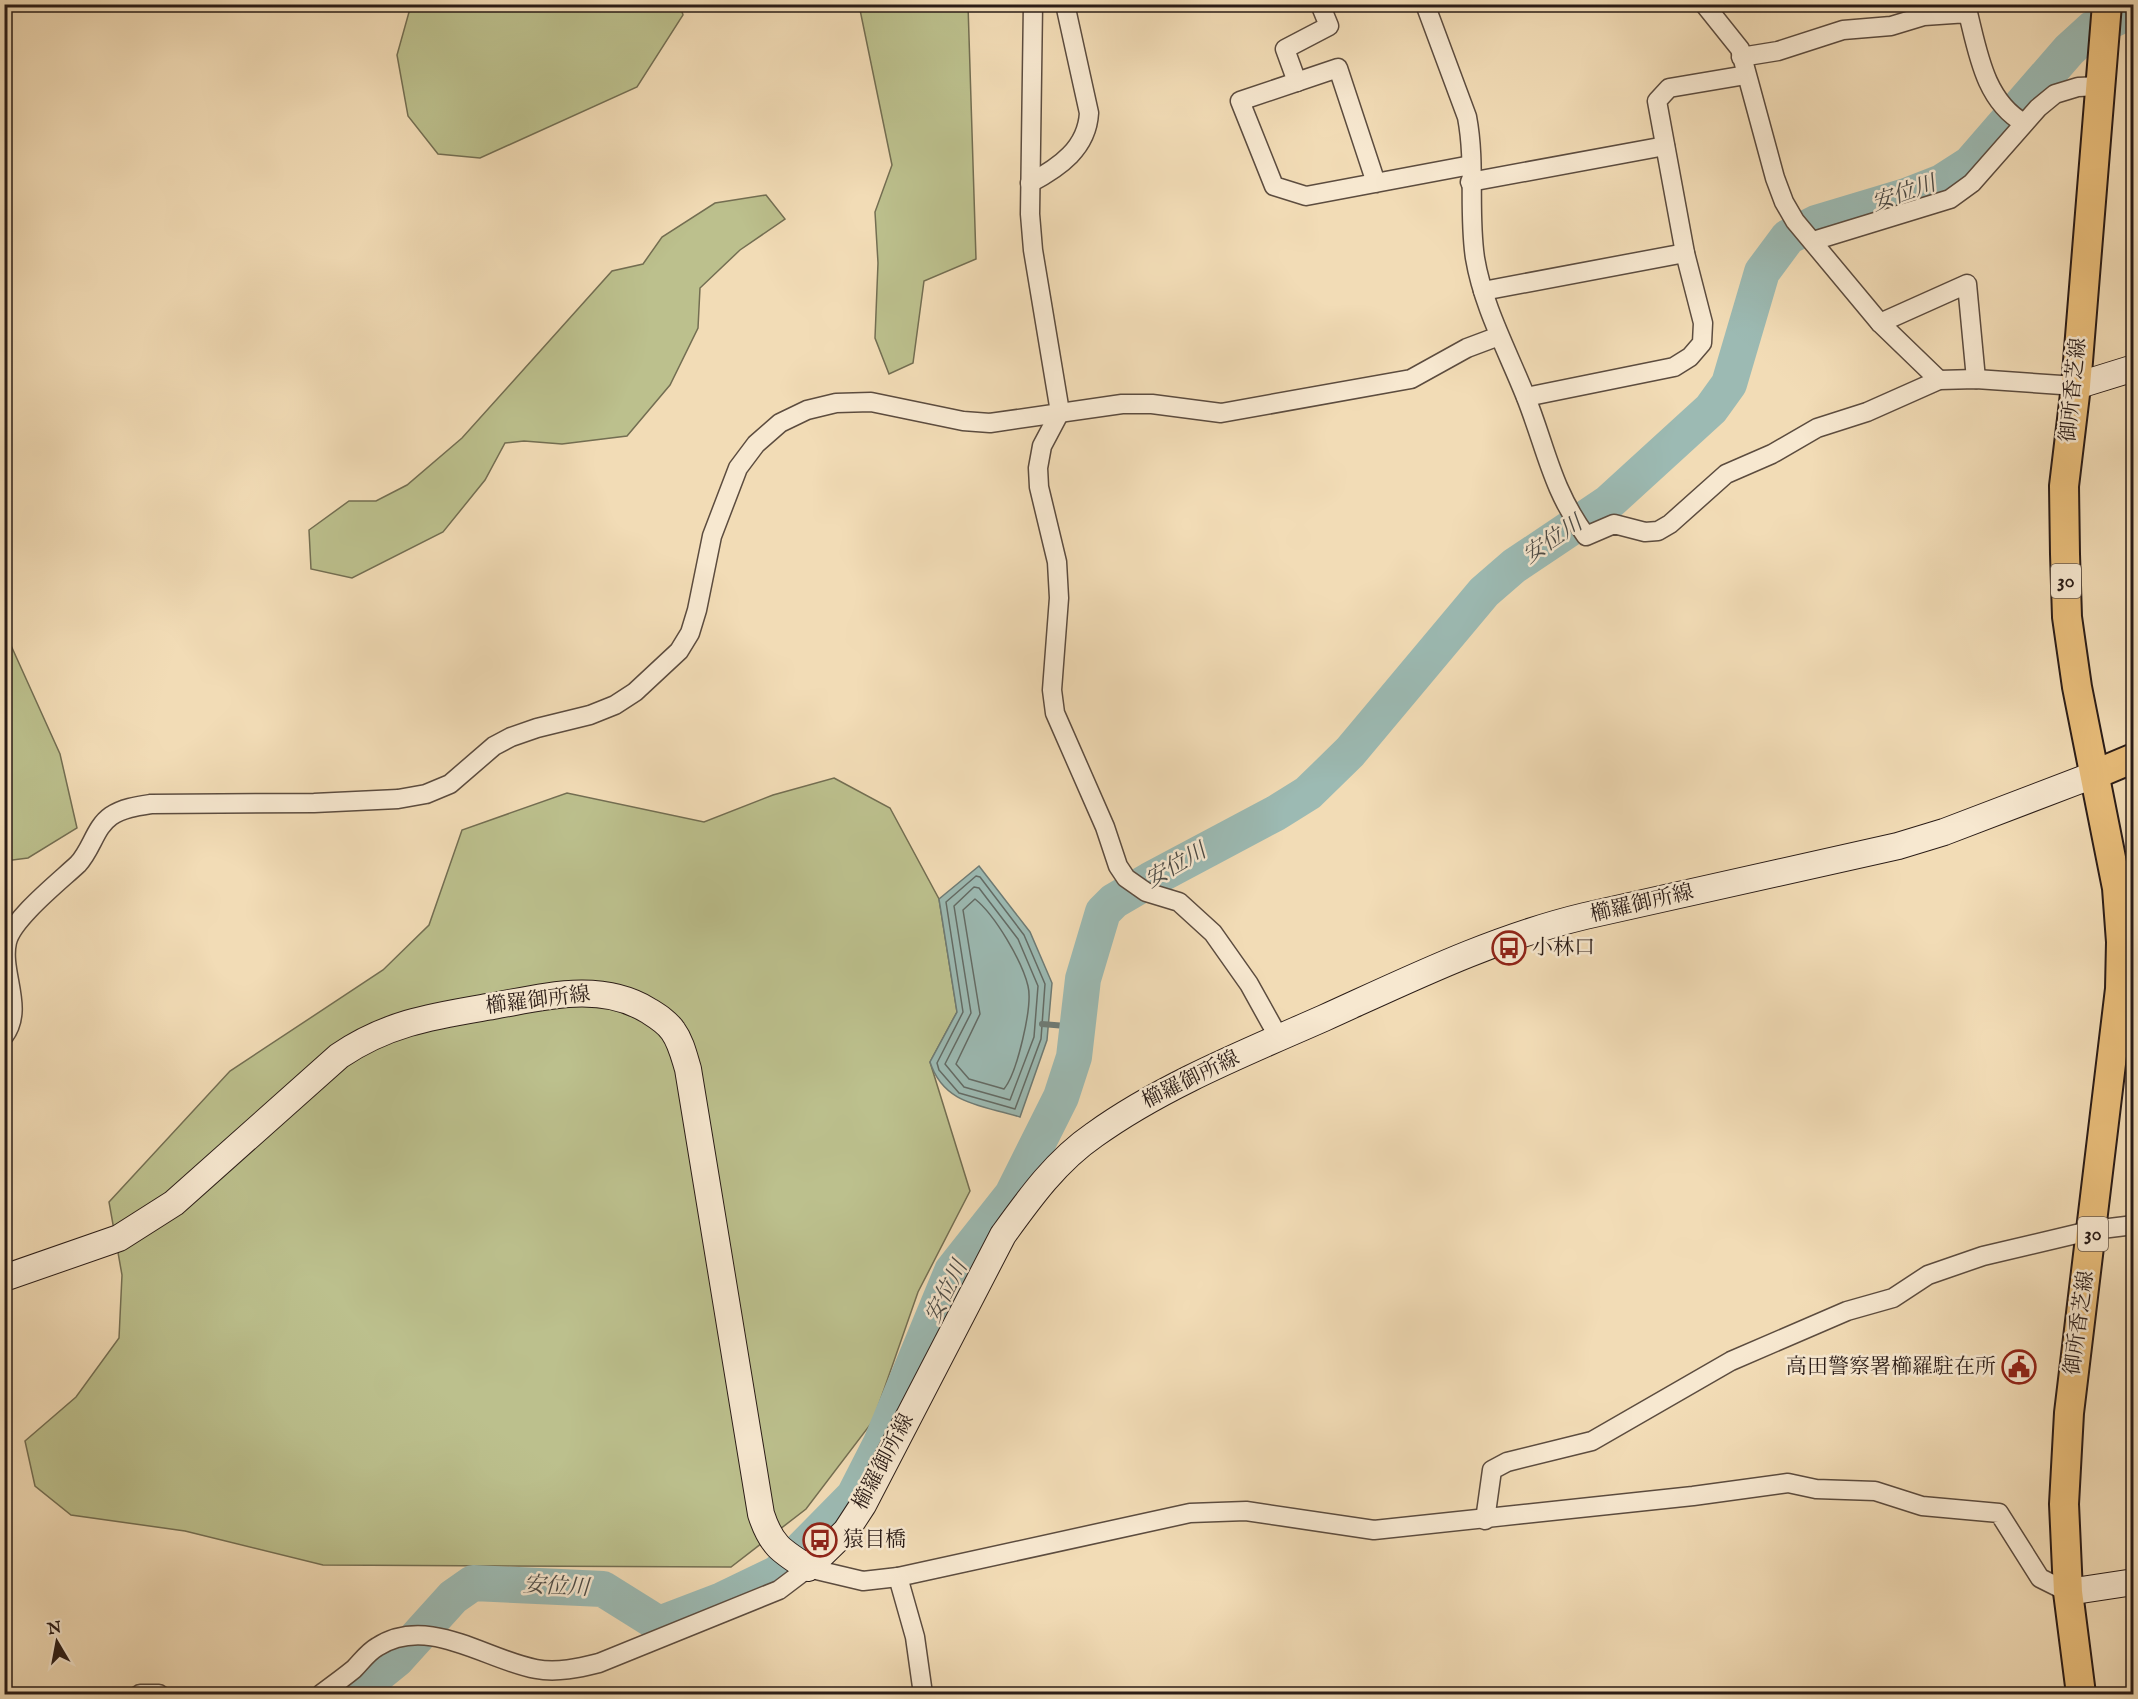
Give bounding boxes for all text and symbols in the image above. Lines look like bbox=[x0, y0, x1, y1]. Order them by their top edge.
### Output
water label: 安位川 bbox=[1868, 169, 1942, 218]
street label: 御所香芝線 bbox=[2055, 336, 2093, 444]
water label: 安位川 bbox=[1518, 509, 1590, 570]
road number: 30 bbox=[2051, 564, 2081, 598]
water label: 安位川 bbox=[1140, 836, 1213, 895]
street label: 櫛羅御所線 bbox=[1588, 879, 1696, 929]
bus stop icon: 小林口 bbox=[1491, 930, 1527, 966]
place label: 小林口 bbox=[1532, 935, 1595, 962]
street label: 櫛羅御所線 bbox=[484, 981, 592, 1021]
street label: 櫛羅御所線 bbox=[1138, 1045, 1244, 1115]
road number: 30 bbox=[2078, 1217, 2108, 1251]
water label: 安位川 bbox=[920, 1254, 975, 1328]
street label: 御所香芝線 bbox=[2059, 1269, 2101, 1377]
public building icon: 高田警察署櫛羅駐在所 bbox=[2001, 1349, 2037, 1385]
place label: 高田警察署櫛羅駐在所 bbox=[1786, 1354, 1996, 1381]
street label: 櫛羅御所線 bbox=[847, 1409, 921, 1515]
bus stop icon: 猿目橋 bbox=[802, 1522, 838, 1558]
place label: 猿目橋 bbox=[843, 1527, 906, 1554]
water label: 安位川 bbox=[522, 1571, 592, 1603]
north arrow bbox=[27, 1612, 87, 1672]
text: N bbox=[45, 1618, 63, 1640]

